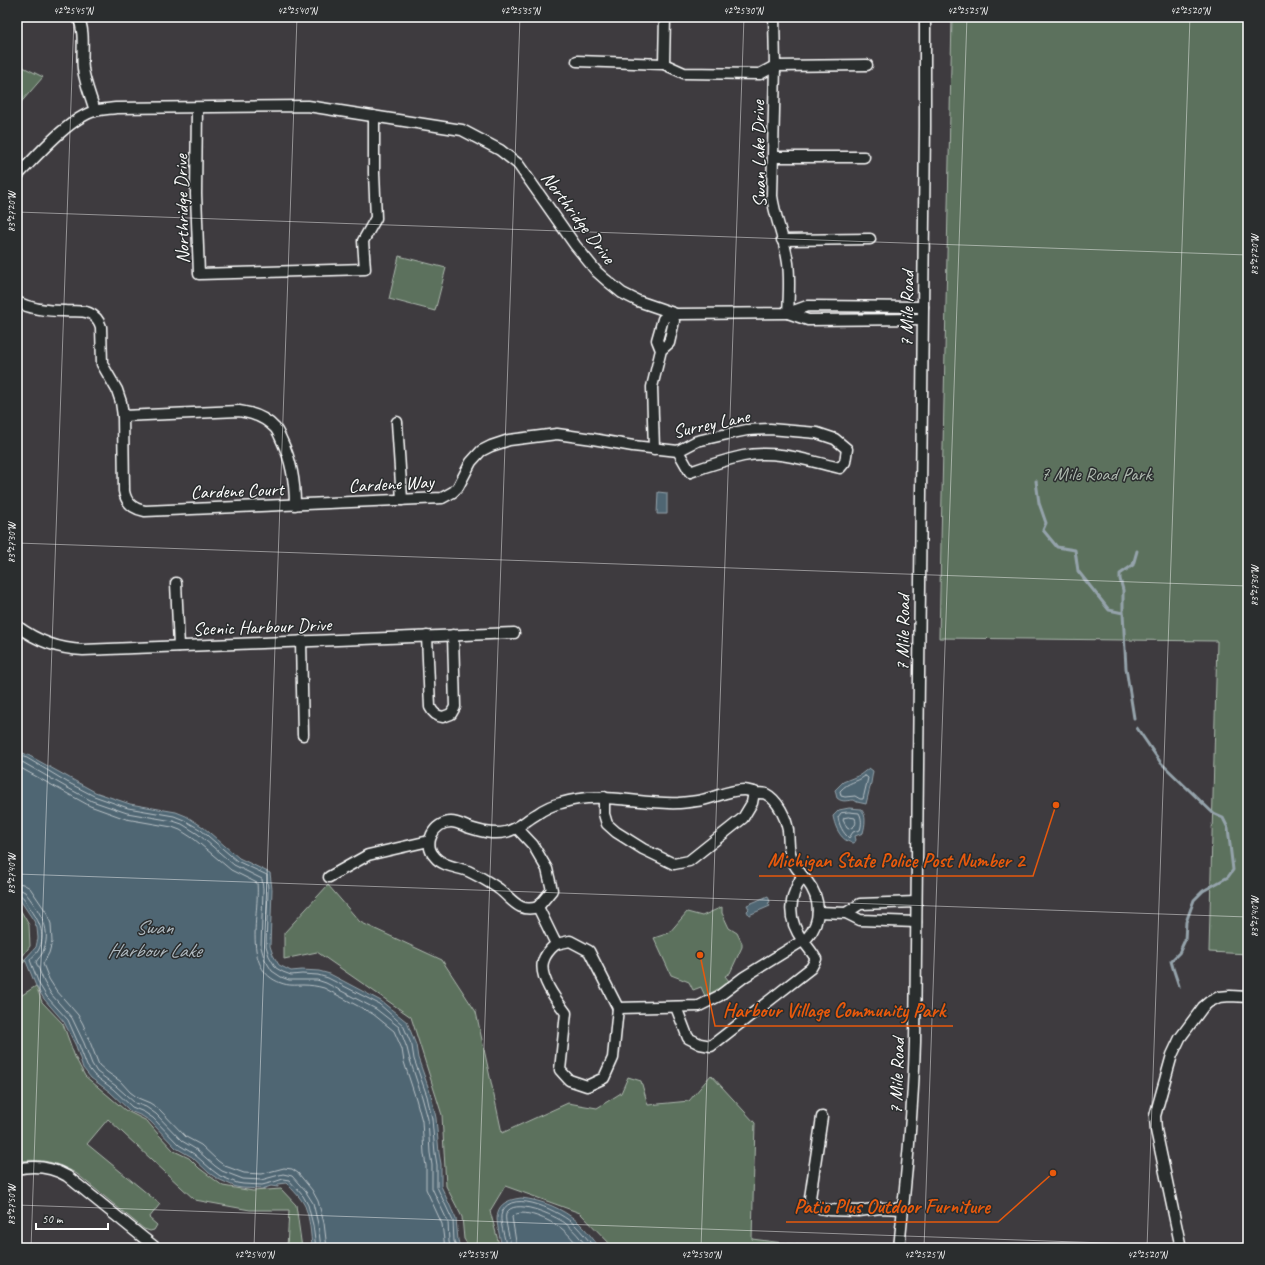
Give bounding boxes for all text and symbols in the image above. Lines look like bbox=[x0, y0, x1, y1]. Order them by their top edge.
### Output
text: 42°25'45"N bbox=[53, 4, 95, 17]
text: 42°25'40"N bbox=[277, 4, 319, 17]
text: 42°25'35"N bbox=[500, 4, 542, 17]
text: 42°25'30"N bbox=[723, 4, 765, 17]
text: 42°25'25"N bbox=[947, 4, 989, 17]
text: 42°25'20"N bbox=[1170, 4, 1212, 17]
street label: Swan Lake Drive bbox=[746, 98, 772, 208]
street label: Northridge Drive bbox=[169, 152, 195, 264]
street label: Northridge Drive bbox=[536, 167, 622, 270]
text: 83°27'20"W bbox=[5, 190, 18, 232]
text: 83°27'20"W bbox=[1248, 233, 1261, 275]
street label: 7 Mile Road bbox=[894, 267, 920, 347]
street label: Surrey Lane bbox=[671, 404, 753, 444]
park label: 7 Mile Road Park bbox=[1041, 462, 1153, 486]
street label: Cardene Way bbox=[348, 470, 436, 498]
street label: Cardene Court bbox=[190, 477, 286, 505]
text: 83°27'30"W bbox=[5, 521, 18, 563]
text: 83°27'30"W bbox=[1248, 564, 1261, 606]
street label: 7 Mile Road bbox=[890, 591, 916, 671]
street label: Scenic Harbour Drive bbox=[192, 613, 333, 641]
callout: Michigan State Police Post Number 2 bbox=[759, 844, 1033, 876]
text: Michigan State Police Post Number 2 bbox=[767, 848, 1027, 873]
text: 83°27'40"W bbox=[5, 852, 18, 894]
text: 83°27'40"W bbox=[1248, 895, 1261, 937]
water label: Swan Harbour Lake bbox=[107, 915, 204, 963]
callout: Harbour Village Community Park bbox=[715, 994, 953, 1026]
text: Harbour Village Community Park bbox=[723, 998, 948, 1024]
street label: 7 Mile Road bbox=[884, 1034, 910, 1115]
text: 83°27'50"W bbox=[5, 1183, 18, 1225]
callout: Patio Plus Outdoor Furniture bbox=[786, 1190, 998, 1222]
text: Patio Plus Outdoor Furniture bbox=[794, 1194, 991, 1219]
scale bar bbox=[36, 1205, 108, 1231]
text: 50 m bbox=[42, 1211, 64, 1227]
text: 42°25'40"N bbox=[234, 1248, 276, 1261]
text: 42°25'35"N bbox=[457, 1248, 499, 1261]
text: 42°25'30"N bbox=[681, 1248, 723, 1261]
text: 42°25'25"N bbox=[904, 1248, 946, 1261]
text: 42°25'20"N bbox=[1127, 1248, 1169, 1261]

